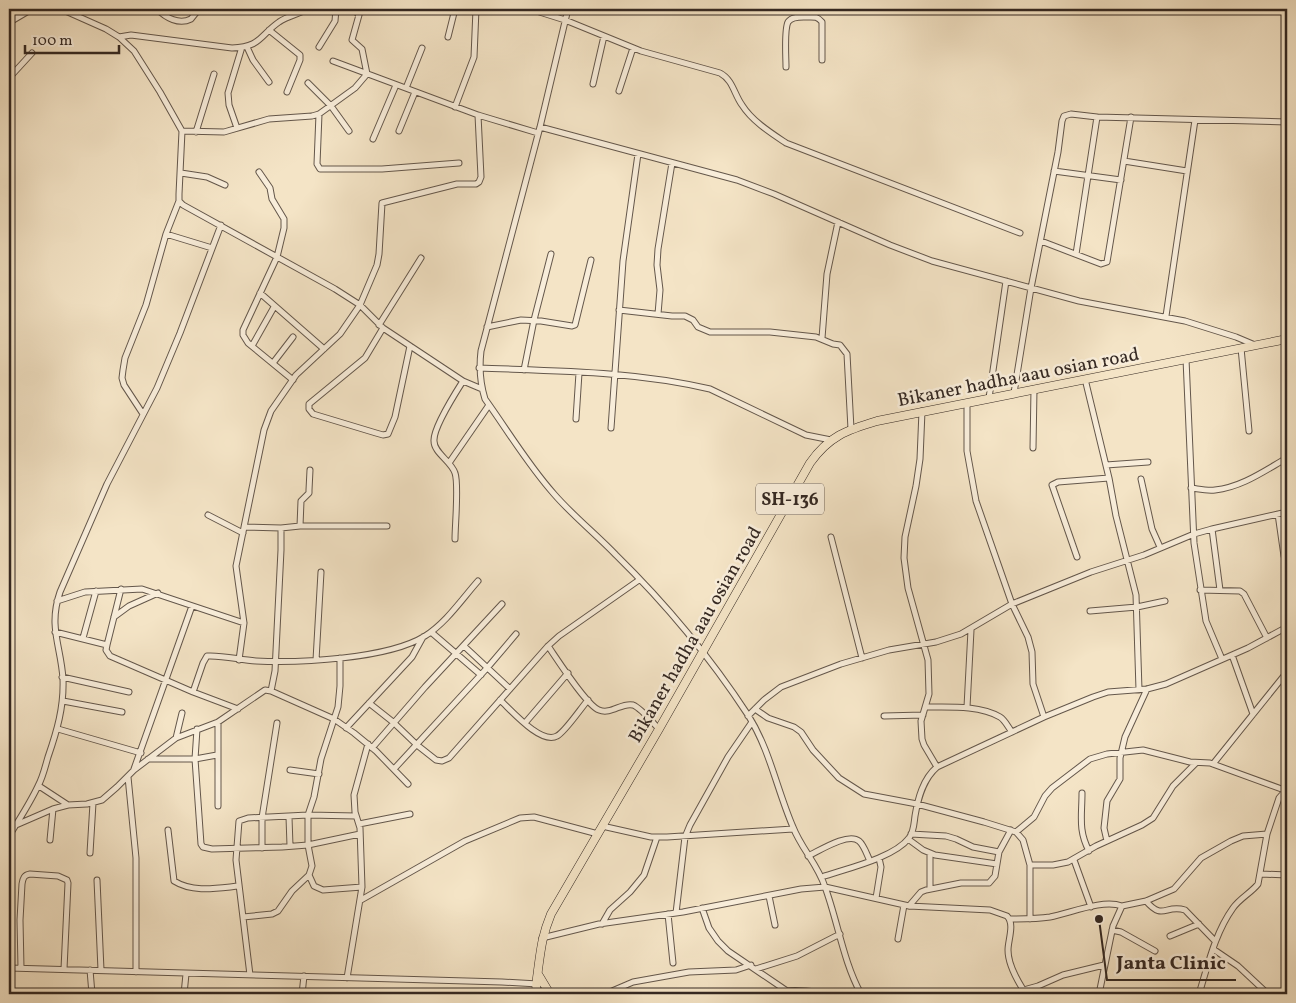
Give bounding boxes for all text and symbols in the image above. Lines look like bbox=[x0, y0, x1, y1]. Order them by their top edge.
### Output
scale bar bbox=[25, 22, 119, 54]
text: 100 m bbox=[32, 31, 72, 52]
street label: Bikaner hadha aau osian road bbox=[895, 342, 1142, 414]
road number: SH-136 bbox=[756, 484, 824, 514]
street label: Bikaner hadha aau osian road bbox=[623, 522, 768, 748]
callout: Janta Clinic bbox=[1107, 945, 1236, 980]
text: Janta Clinic bbox=[1115, 950, 1226, 978]

